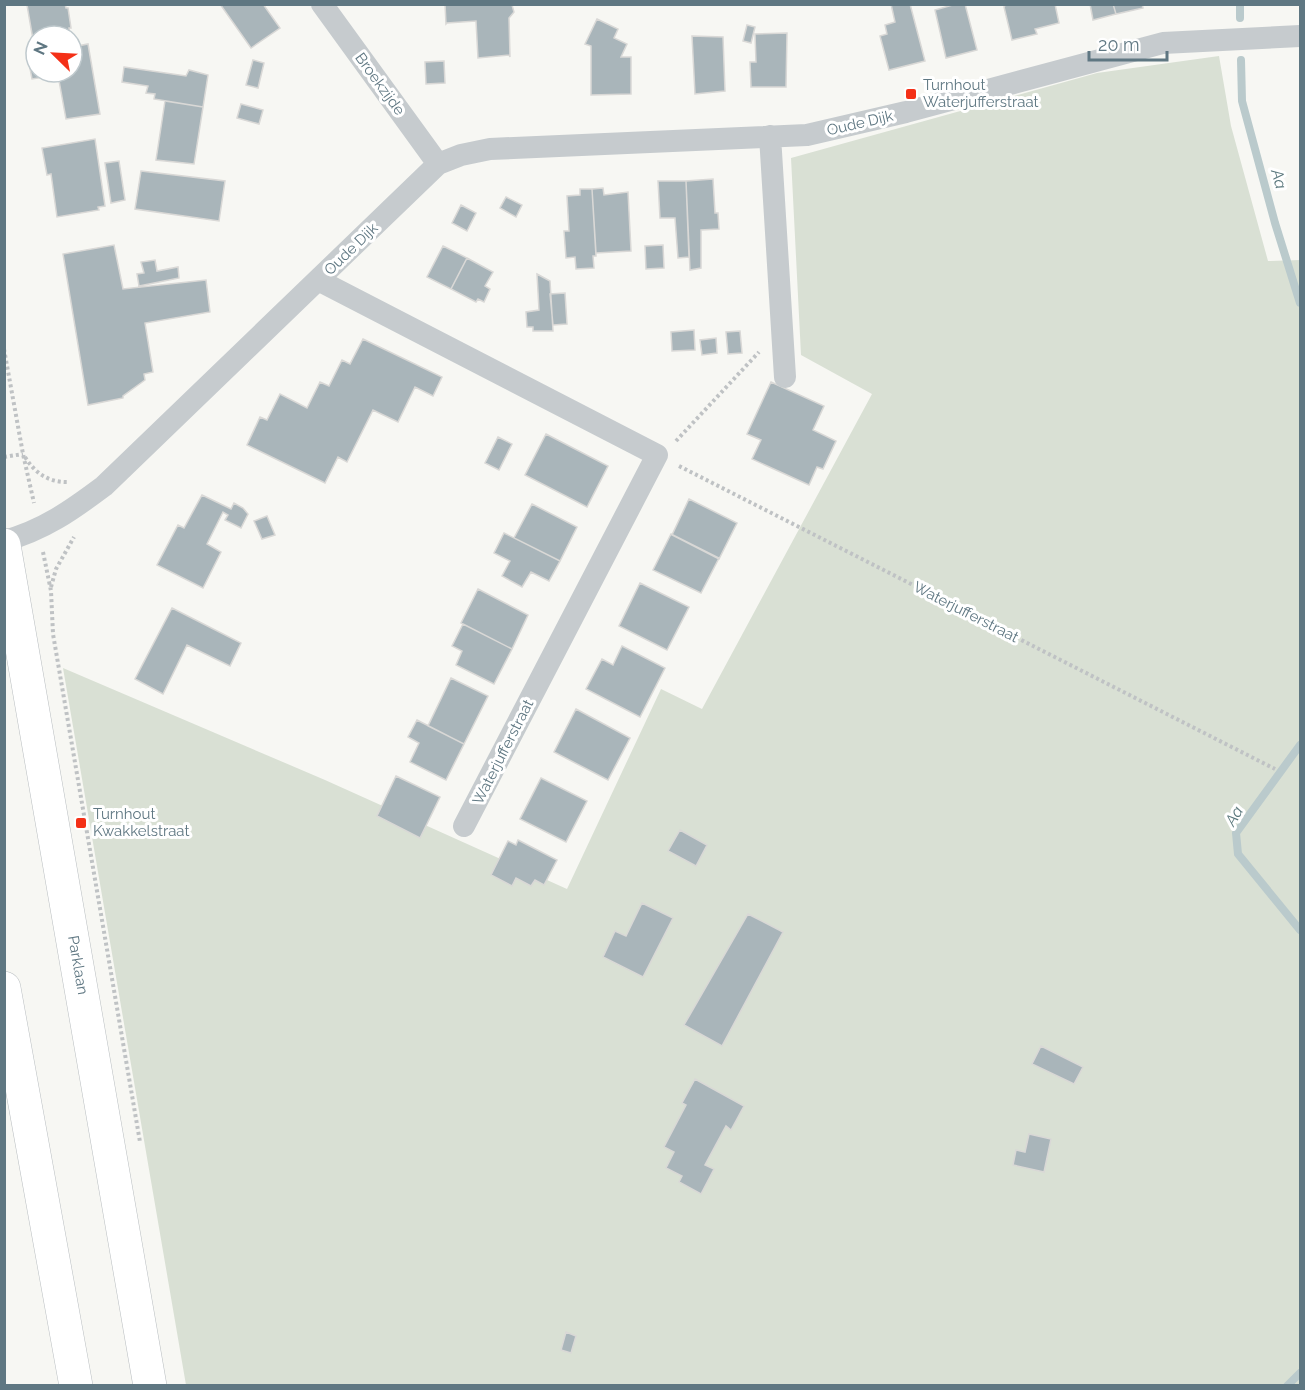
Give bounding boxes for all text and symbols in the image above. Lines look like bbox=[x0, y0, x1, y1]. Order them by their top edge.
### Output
north arrow bbox=[24, 24, 84, 84]
scale bar bbox=[1089, 24, 1167, 62]
text: 20 m bbox=[1098, 34, 1140, 55]
text: N bbox=[30, 39, 52, 58]
street label: Broekzijde bbox=[351, 49, 409, 119]
place label: Turnhout Waterjufferstraat bbox=[923, 76, 1039, 111]
marker: Turnhout Waterjufferstraat bbox=[904, 87, 918, 101]
street label: Oude Dijk bbox=[825, 107, 895, 139]
water label: Aa bbox=[1267, 166, 1291, 191]
street label: Oude Dijk bbox=[320, 219, 382, 279]
street label: Waterjufferstraat bbox=[910, 578, 1022, 646]
street label: Waterjufferstraat bbox=[469, 696, 537, 808]
water label: Aa bbox=[1220, 802, 1247, 830]
place label: Turnhout Kwakkelstraat bbox=[93, 805, 190, 840]
marker: Turnhout Kwakkelstraat bbox=[74, 816, 88, 830]
street label: Parklaan bbox=[64, 934, 92, 996]

